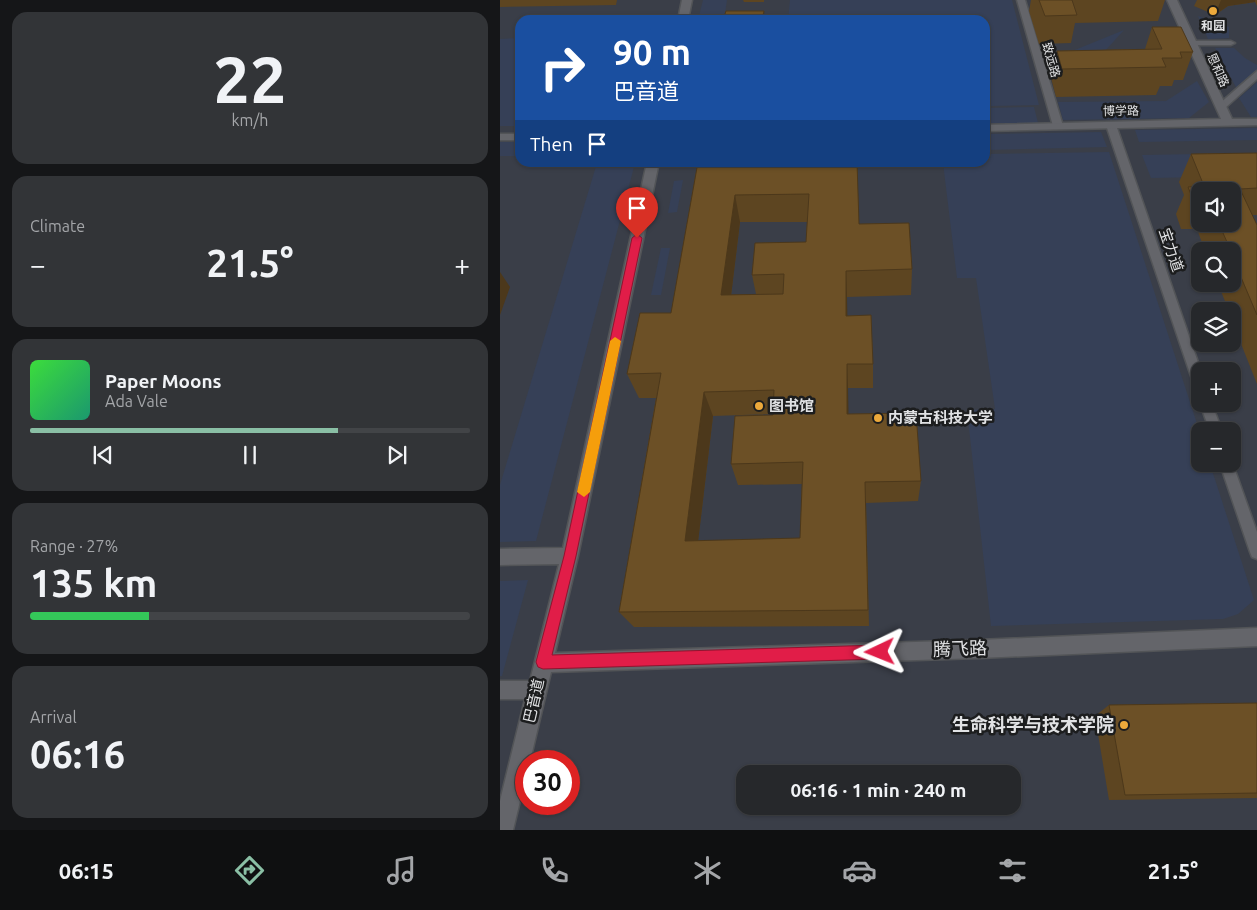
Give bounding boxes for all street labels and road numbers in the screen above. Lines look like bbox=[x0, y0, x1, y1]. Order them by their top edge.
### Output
street label: 致远路 bbox=[1040, 41, 1063, 79]
street label: 恩和路 bbox=[1205, 51, 1232, 89]
street label: 博学路 bbox=[1103, 104, 1139, 117]
street label: 宝力道 bbox=[1156, 226, 1187, 274]
street label: 腾飞路 bbox=[933, 637, 987, 659]
street label: 巴音道 bbox=[520, 677, 547, 725]

